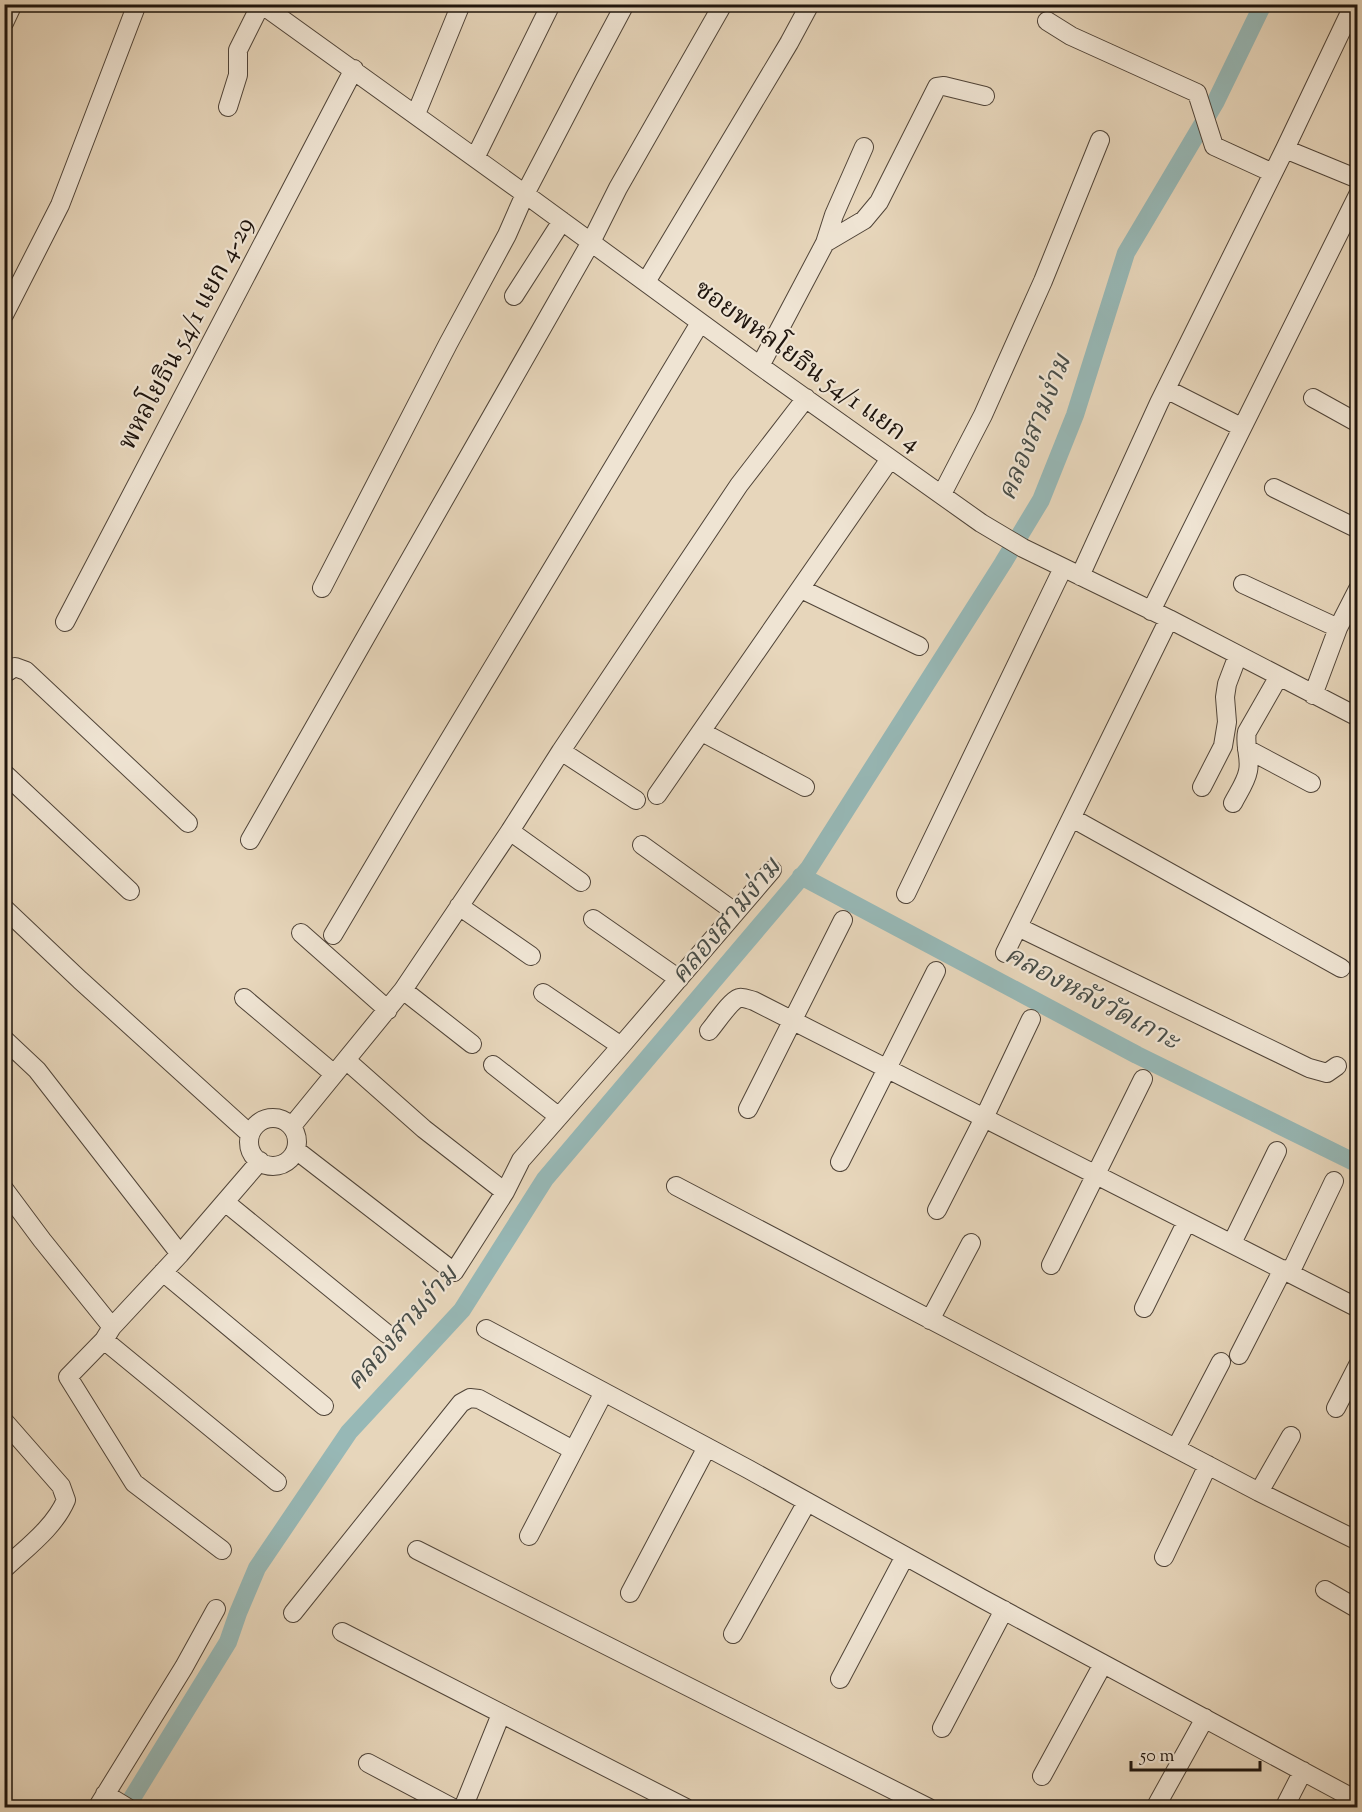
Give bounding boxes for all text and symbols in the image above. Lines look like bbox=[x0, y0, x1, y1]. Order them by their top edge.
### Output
street label: พหลโยธิน 54/1 แยก 4-29 bbox=[108, 210, 264, 457]
street label: ซอยพหลโยธิน 54/1 แยก 4 bbox=[686, 270, 929, 462]
water label: คลองสามง่าม bbox=[989, 348, 1084, 507]
water label: คลองสามง่าม bbox=[662, 849, 792, 994]
water label: คลองหลังวัดเกาะ bbox=[997, 937, 1187, 1062]
water label: คลองสามง่าม bbox=[338, 1257, 469, 1400]
scale bar bbox=[1131, 1734, 1260, 1772]
text: 50 m bbox=[1139, 1744, 1175, 1770]

